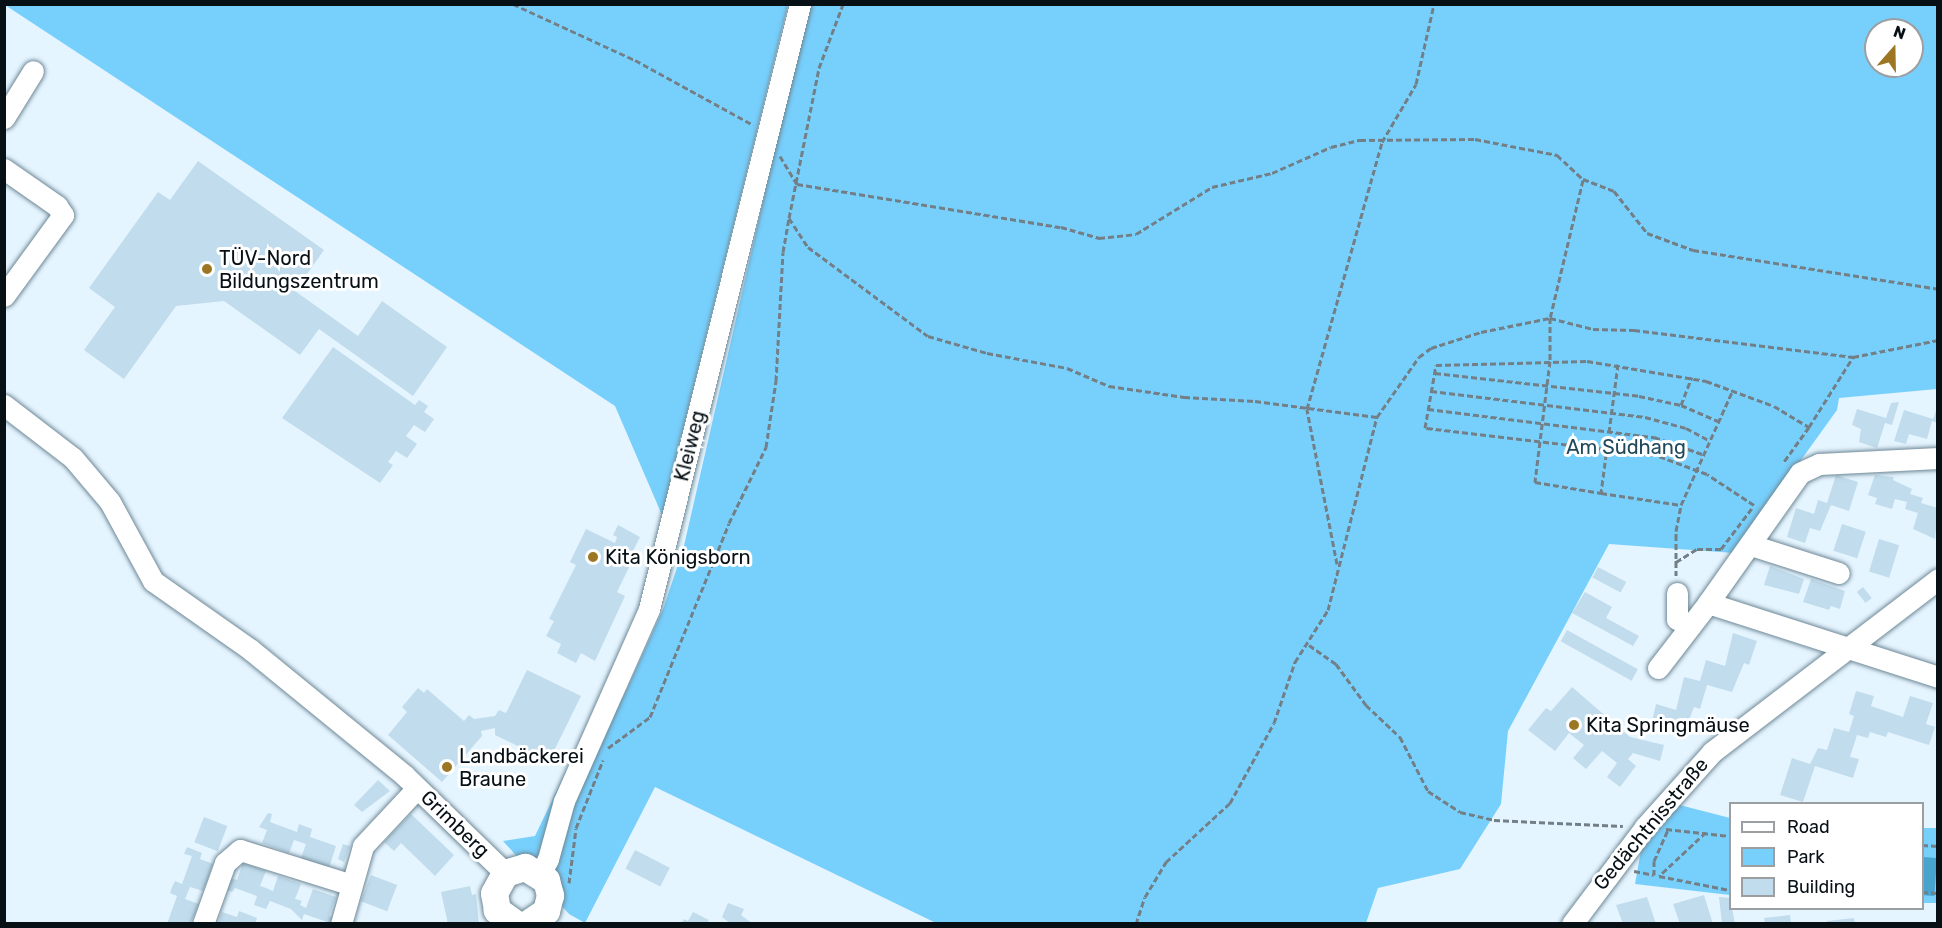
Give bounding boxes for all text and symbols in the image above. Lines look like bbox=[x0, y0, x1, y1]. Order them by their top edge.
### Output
north arrow bbox=[1864, 18, 1924, 78]
text: N bbox=[1891, 22, 1908, 43]
place label: TÜV-Nord Bildungszentrum bbox=[219, 246, 379, 293]
marker: TÜV-Nord Bildungszentrum bbox=[200, 262, 214, 276]
street label: Kleiweg bbox=[670, 408, 710, 484]
park label: Am Südhang bbox=[1566, 435, 1686, 459]
place label: Kita Königsborn bbox=[605, 545, 751, 569]
marker: Kita Königsborn bbox=[586, 550, 600, 564]
place label: Kita Springmäuse bbox=[1586, 713, 1750, 737]
marker: Kita Springmäuse bbox=[1567, 718, 1581, 732]
place label: Landbäckerei Braune bbox=[459, 744, 584, 791]
street label: Gedächtnisstraße bbox=[1589, 753, 1713, 895]
marker: Landbäckerei Braune bbox=[440, 760, 454, 774]
street label: Grimberg bbox=[416, 785, 494, 863]
legend bbox=[1729, 802, 1924, 910]
text: Road bbox=[1787, 816, 1830, 838]
text: Park bbox=[1787, 846, 1824, 868]
text: Building bbox=[1787, 876, 1855, 898]

